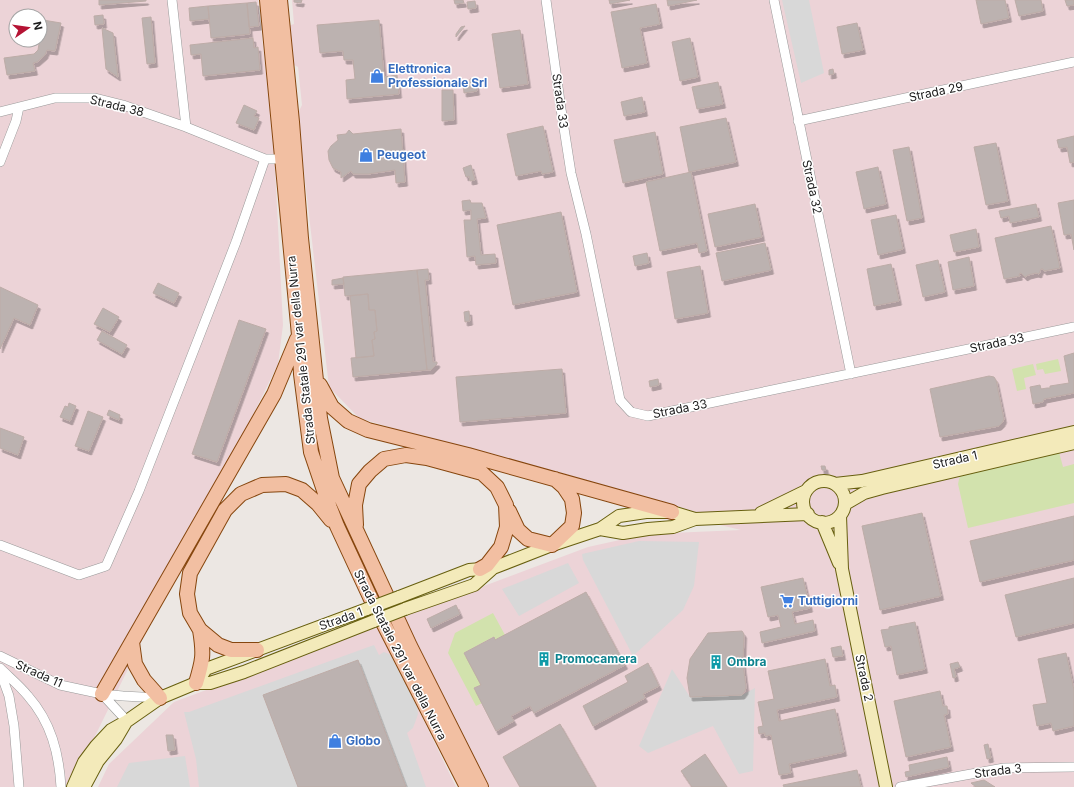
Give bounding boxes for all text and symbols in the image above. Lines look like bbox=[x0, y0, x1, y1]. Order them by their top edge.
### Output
north arrow bbox=[8, 8, 48, 48]
text: N bbox=[30, 20, 46, 31]
place label: Elettronica Professionale Srl bbox=[388, 61, 487, 90]
shop icon: Elettronica Professionale Srl bbox=[369, 68, 385, 84]
street label: Strada 33 bbox=[549, 73, 572, 129]
street label: Strada 29 bbox=[907, 78, 964, 105]
street label: Strada 38 bbox=[89, 92, 146, 119]
shop icon: Peugeot bbox=[358, 147, 374, 163]
place label: Peugeot bbox=[377, 147, 426, 162]
street label: Strada 32 bbox=[799, 158, 826, 215]
street label: Strada Statale 291 var della Nurra bbox=[283, 255, 318, 445]
street label: Strada 33 bbox=[968, 329, 1025, 356]
street label: Strada 33 bbox=[651, 396, 708, 421]
street label: Strada 1 bbox=[931, 447, 979, 472]
street label: Strada Statale 291 var della Nurra bbox=[351, 567, 450, 743]
supermarket icon: Tuttigiorni bbox=[779, 593, 795, 609]
place label: Tuttigiorni bbox=[798, 593, 858, 608]
street label: Strada 1 bbox=[317, 604, 365, 633]
building icon: Promocamera bbox=[536, 651, 552, 667]
place label: Promocamera bbox=[555, 651, 637, 666]
street label: Strada 2 bbox=[852, 653, 877, 703]
building icon: Ombra bbox=[708, 654, 724, 670]
place label: Ombra bbox=[727, 654, 766, 669]
street label: Strada 11 bbox=[13, 657, 65, 691]
shop icon: Globo bbox=[327, 733, 343, 749]
place label: Globo bbox=[346, 733, 381, 748]
street label: Strada 3 bbox=[973, 760, 1023, 781]

